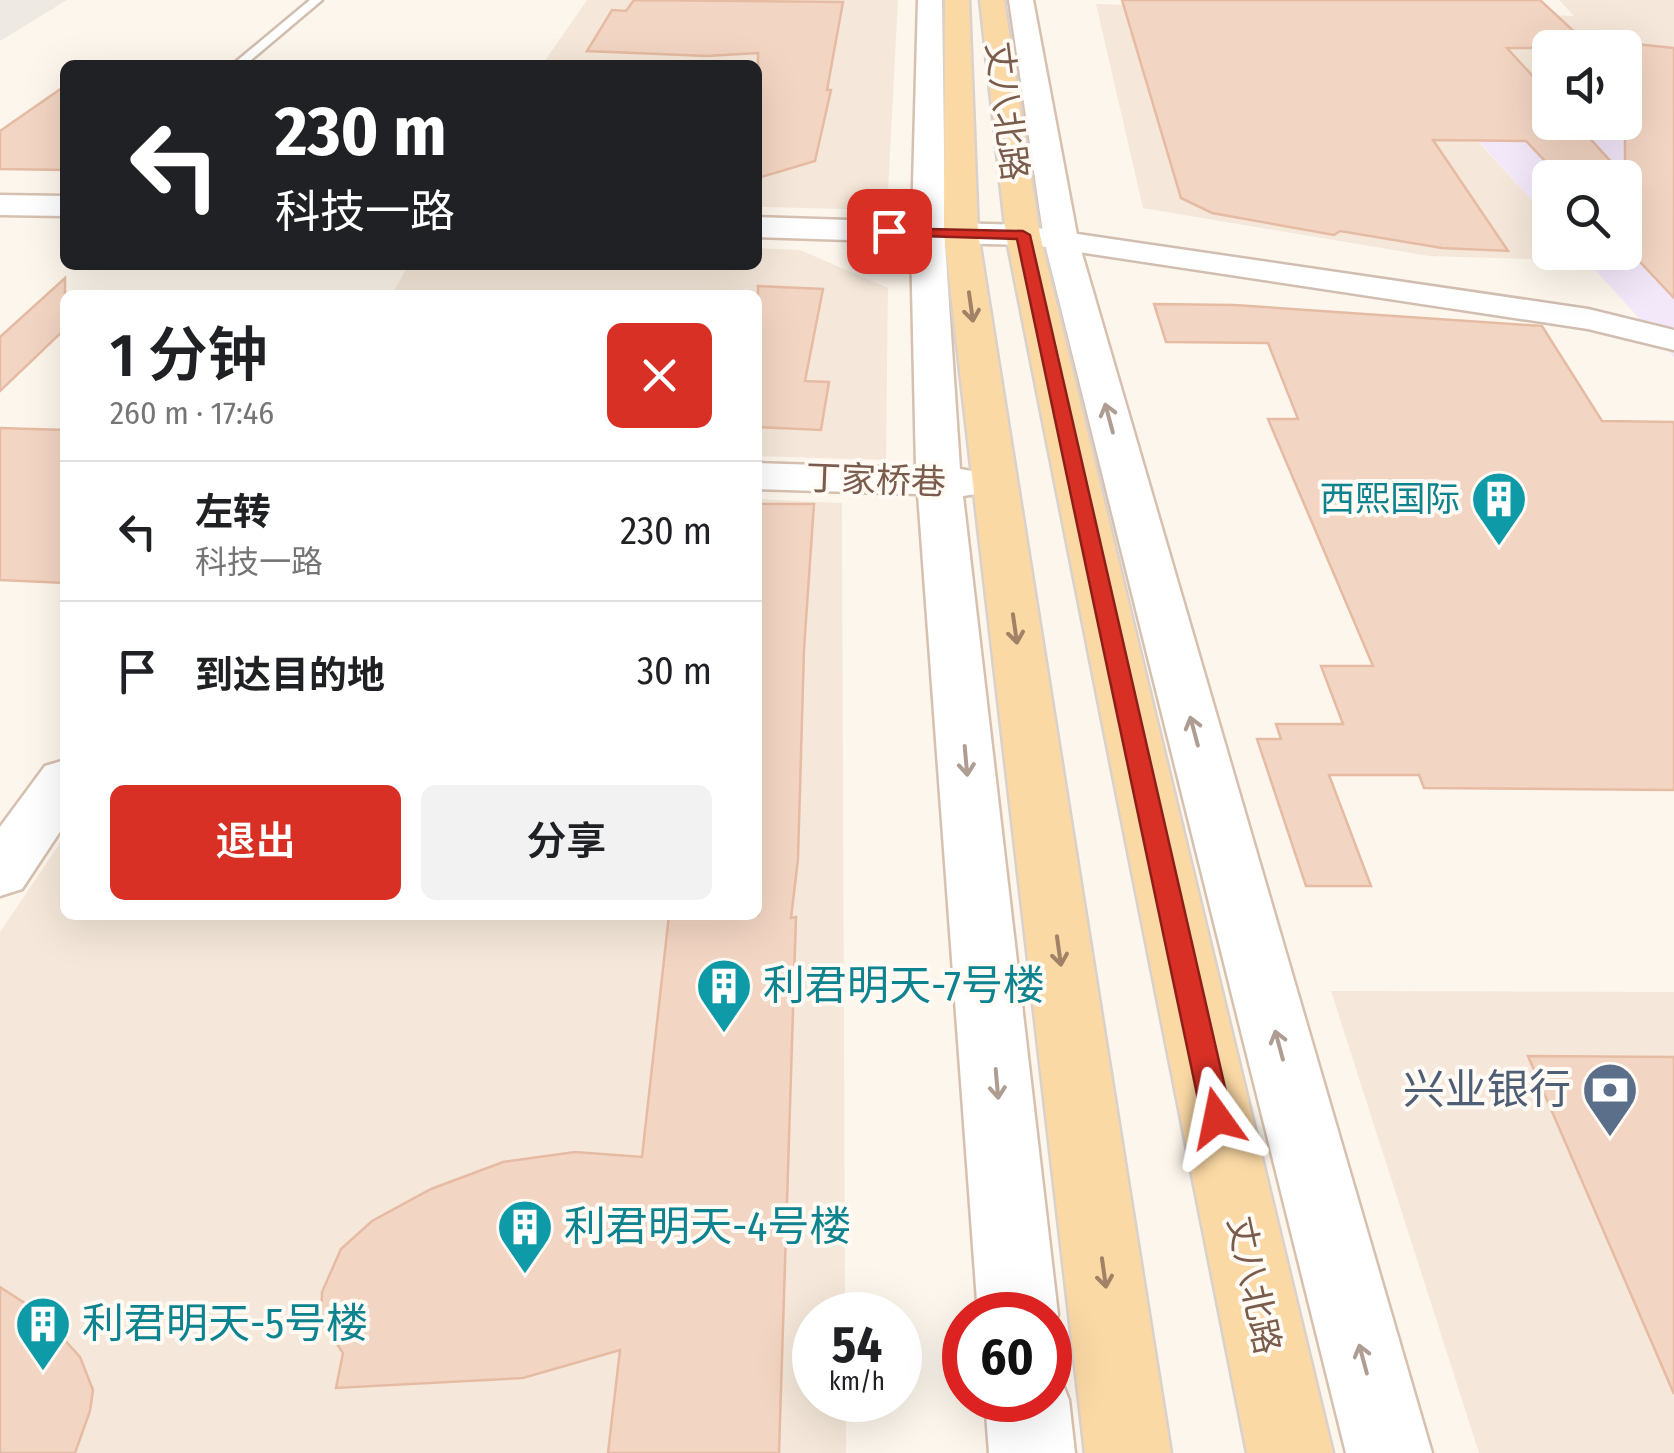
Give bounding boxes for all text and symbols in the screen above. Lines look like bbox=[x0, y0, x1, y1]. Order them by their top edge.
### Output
map controls bbox=[1532, 30, 1642, 270]
button: sound bbox=[1532, 30, 1642, 140]
street label: 丈八北路 bbox=[978, 39, 1036, 183]
text: 230 m bbox=[275, 90, 447, 174]
icon: left bbox=[110, 100, 240, 230]
button: search bbox=[1532, 160, 1642, 270]
text: 科技一路 bbox=[275, 185, 455, 239]
pin bbox=[847, 189, 932, 274]
icon: arrive bbox=[862, 204, 917, 259]
one-way arrow bbox=[962, 290, 980, 322]
text: 1 分钟 bbox=[110, 320, 268, 392]
button: close bbox=[607, 323, 712, 428]
text: 260 m · 17:46 bbox=[110, 394, 274, 432]
one-way arrow bbox=[1098, 403, 1117, 434]
street label: 丁家桥巷 bbox=[805, 457, 947, 503]
building icon: 西熙国际 bbox=[1469, 469, 1529, 548]
place label: 西熙国际 bbox=[1320, 478, 1460, 520]
text: 左转 bbox=[195, 489, 271, 535]
icon: left bbox=[110, 504, 165, 559]
text: 230 m bbox=[620, 508, 712, 554]
text: 科技一路 bbox=[195, 543, 323, 581]
one-way arrow bbox=[1006, 612, 1025, 644]
icon: arrive bbox=[110, 644, 165, 699]
text: 30 m bbox=[637, 648, 712, 694]
text: 到达目的地 bbox=[195, 652, 385, 698]
one-way arrow bbox=[1183, 716, 1202, 747]
one-way arrow bbox=[956, 744, 975, 777]
button: 退出 bbox=[110, 785, 401, 900]
button: 分享 bbox=[421, 785, 712, 900]
one-way arrow bbox=[1051, 934, 1069, 966]
building icon: 利君明天-7号楼 bbox=[694, 956, 754, 1035]
place label: 利君明天-7号楼 bbox=[763, 961, 1045, 1011]
one-way arrow bbox=[1268, 1030, 1287, 1061]
bank icon: 兴业银行 bbox=[1580, 1060, 1640, 1139]
place label: 兴业银行 bbox=[1403, 1065, 1571, 1115]
position arrow bbox=[1165, 1066, 1269, 1170]
one-way arrow bbox=[987, 1068, 1006, 1100]
building icon: 利君明天-4号楼 bbox=[495, 1197, 555, 1276]
place label: 利君明天-4号楼 bbox=[564, 1202, 851, 1252]
street label: 丈八北路 bbox=[1219, 1212, 1289, 1358]
one-way arrow bbox=[1095, 1256, 1113, 1288]
speed limit sign: 60 bbox=[942, 1292, 1072, 1422]
building icon: 利君明天-5号楼 bbox=[13, 1294, 73, 1373]
place label: 利君明天-5号楼 bbox=[82, 1299, 368, 1349]
text: 54 bbox=[832, 1315, 882, 1375]
one-way arrow bbox=[1353, 1344, 1372, 1375]
text: km/h bbox=[829, 1367, 885, 1397]

